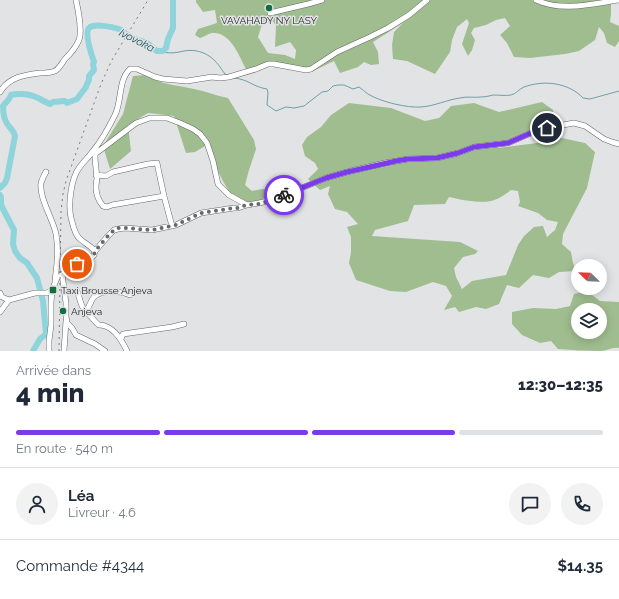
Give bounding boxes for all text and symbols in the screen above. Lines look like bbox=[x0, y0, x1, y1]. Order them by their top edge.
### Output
marker: VAVAHADY NY LASY bbox=[264, 3, 274, 13]
place label: VAVAHADY NY LASY bbox=[221, 15, 318, 26]
water label: Ivovoka bbox=[117, 26, 157, 55]
pin bbox=[530, 111, 564, 145]
icon: home bbox=[536, 117, 558, 139]
courier bbox=[264, 175, 304, 215]
icon: bike bbox=[273, 184, 295, 206]
pin bbox=[60, 247, 94, 281]
icon: bag bbox=[66, 253, 88, 275]
north arrow bbox=[571, 259, 607, 295]
map controls bbox=[571, 259, 607, 339]
marker: Taxi Brousse Anjeva bbox=[48, 285, 58, 295]
place label: Taxi Brousse Anjeva bbox=[61, 285, 152, 296]
button: layers bbox=[571, 303, 607, 339]
marker: Anjeva bbox=[58, 306, 68, 316]
place label: Anjeva bbox=[71, 306, 102, 317]
text: Arrivée dans bbox=[16, 363, 91, 378]
text: 12:30–12:35 bbox=[518, 376, 603, 394]
text: 4 min bbox=[16, 378, 84, 408]
text: En route · 540 m bbox=[16, 441, 113, 456]
button: person bbox=[16, 483, 58, 525]
button: chat bbox=[509, 483, 551, 525]
button: phone bbox=[561, 483, 603, 525]
text: Léa bbox=[68, 487, 94, 505]
text: Livreur · 4.6 bbox=[68, 505, 136, 520]
text: Commande #4344 bbox=[16, 557, 144, 575]
text: $14.35 bbox=[557, 557, 603, 575]

